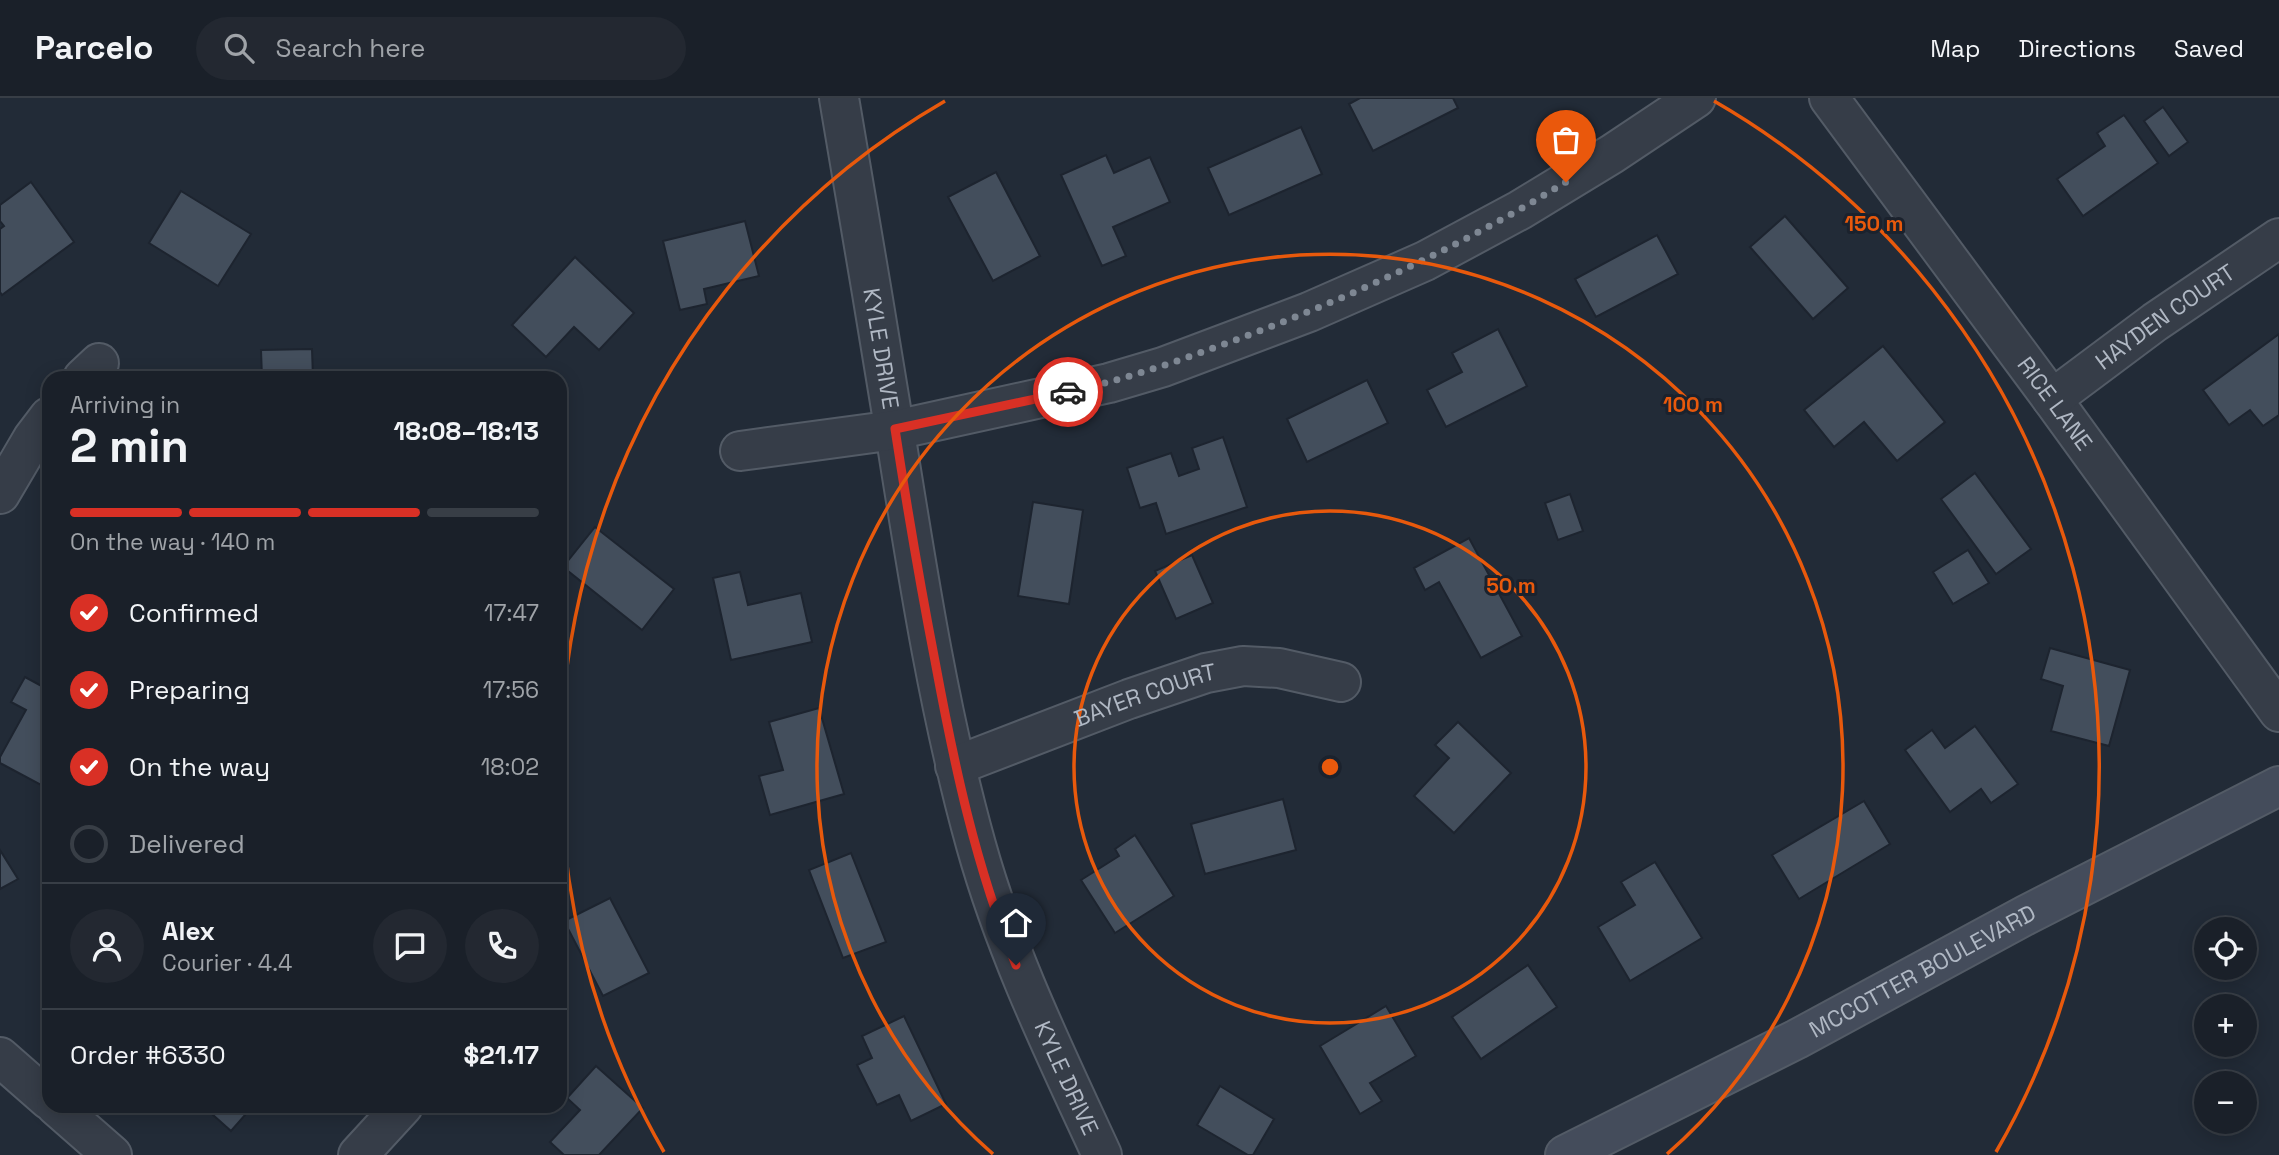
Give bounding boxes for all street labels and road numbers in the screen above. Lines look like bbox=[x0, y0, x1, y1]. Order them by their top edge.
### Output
street label: HAYDEN COURT bbox=[2089, 257, 2241, 376]
street label: KYLE DRIVE bbox=[856, 286, 906, 411]
street label: RICE LANE bbox=[2011, 351, 2099, 456]
street label: BAYER COURT bbox=[1070, 656, 1218, 734]
street label: MCCOTTER BOULEVARD bbox=[1804, 898, 2041, 1045]
street label: KYLE DRIVE bbox=[1028, 1016, 1106, 1140]

